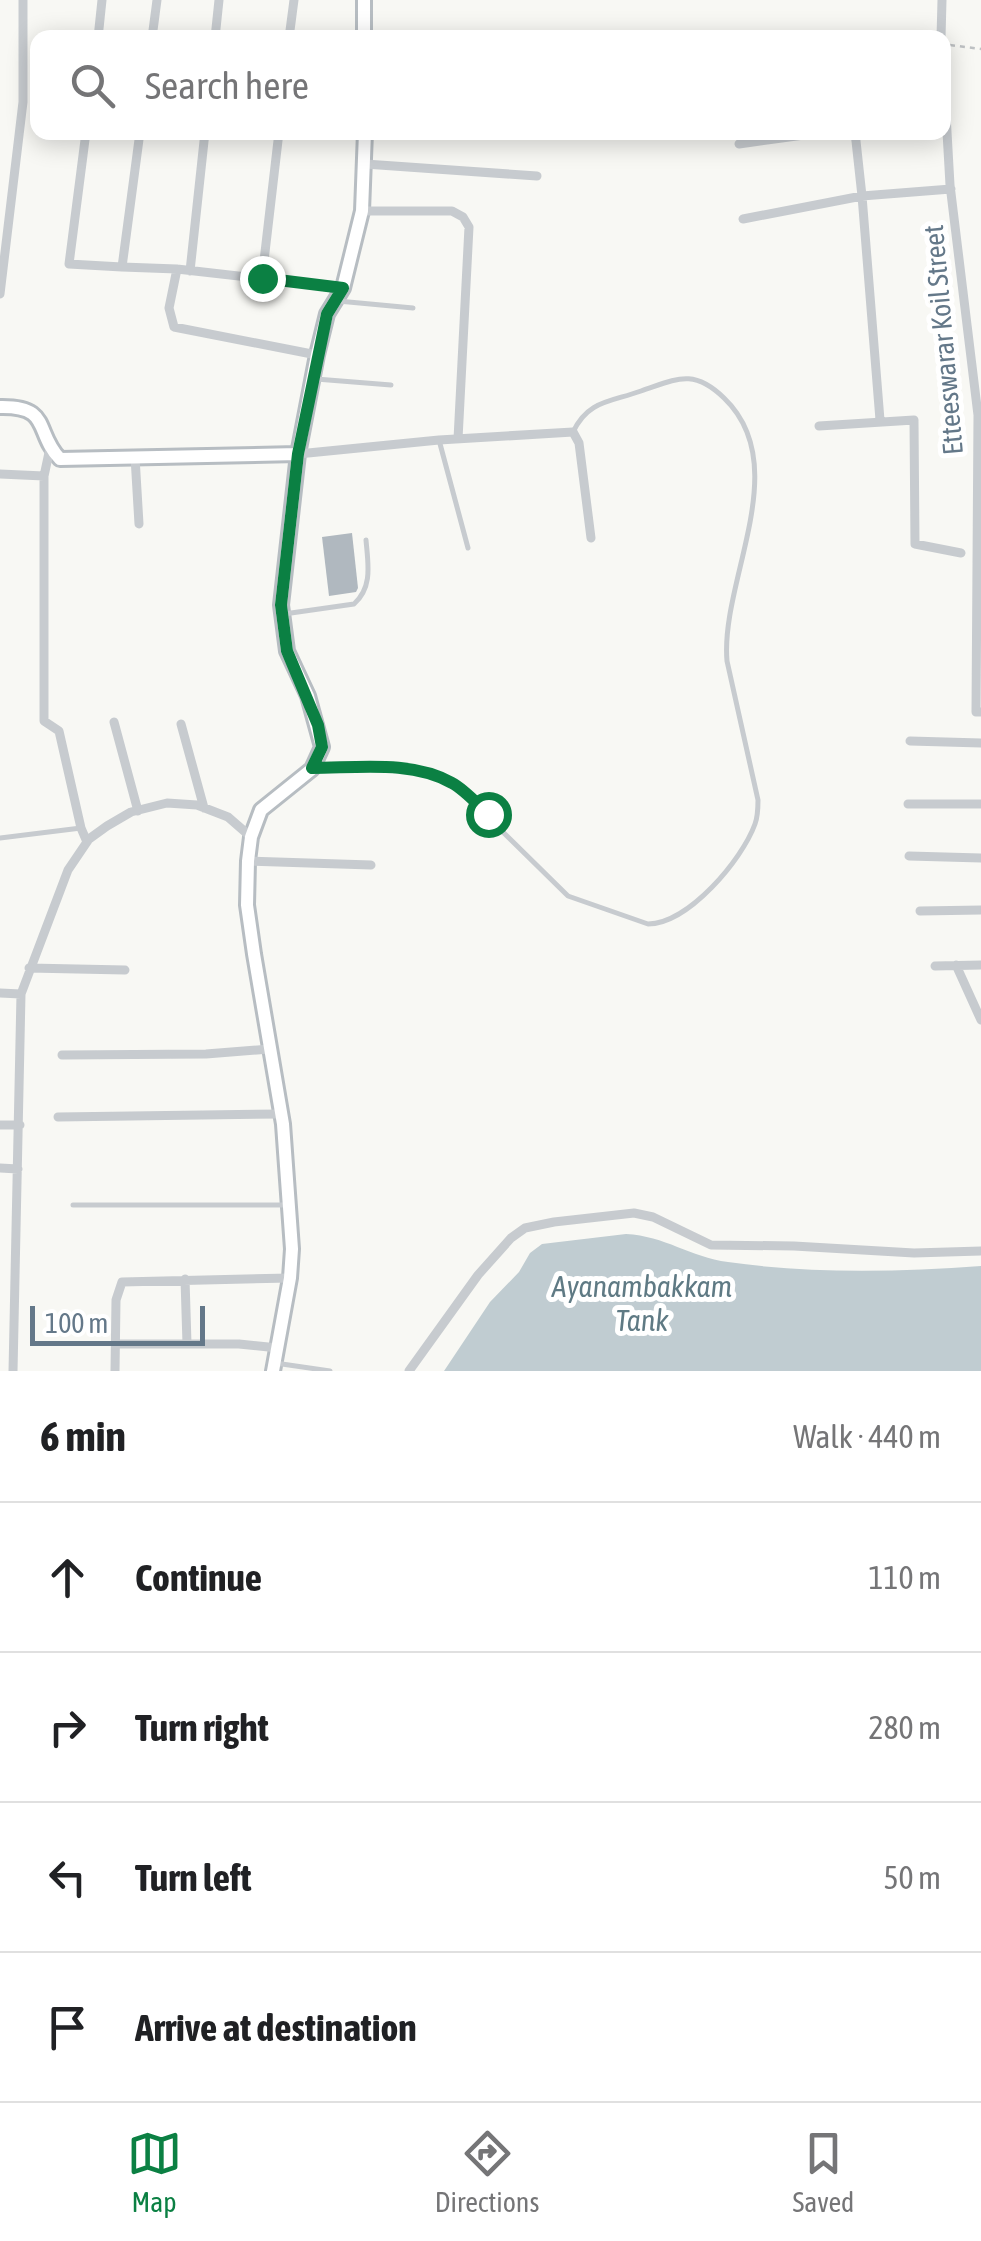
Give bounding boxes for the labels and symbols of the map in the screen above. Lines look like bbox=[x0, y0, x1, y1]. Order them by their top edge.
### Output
street label: Etteeswarar Koil Street bbox=[917, 224, 969, 456]
route end bbox=[240, 256, 286, 302]
route start bbox=[466, 792, 512, 838]
water label: Ayanambakkam Tank bbox=[551, 1269, 732, 1337]
scale bar bbox=[30, 1301, 205, 1346]

